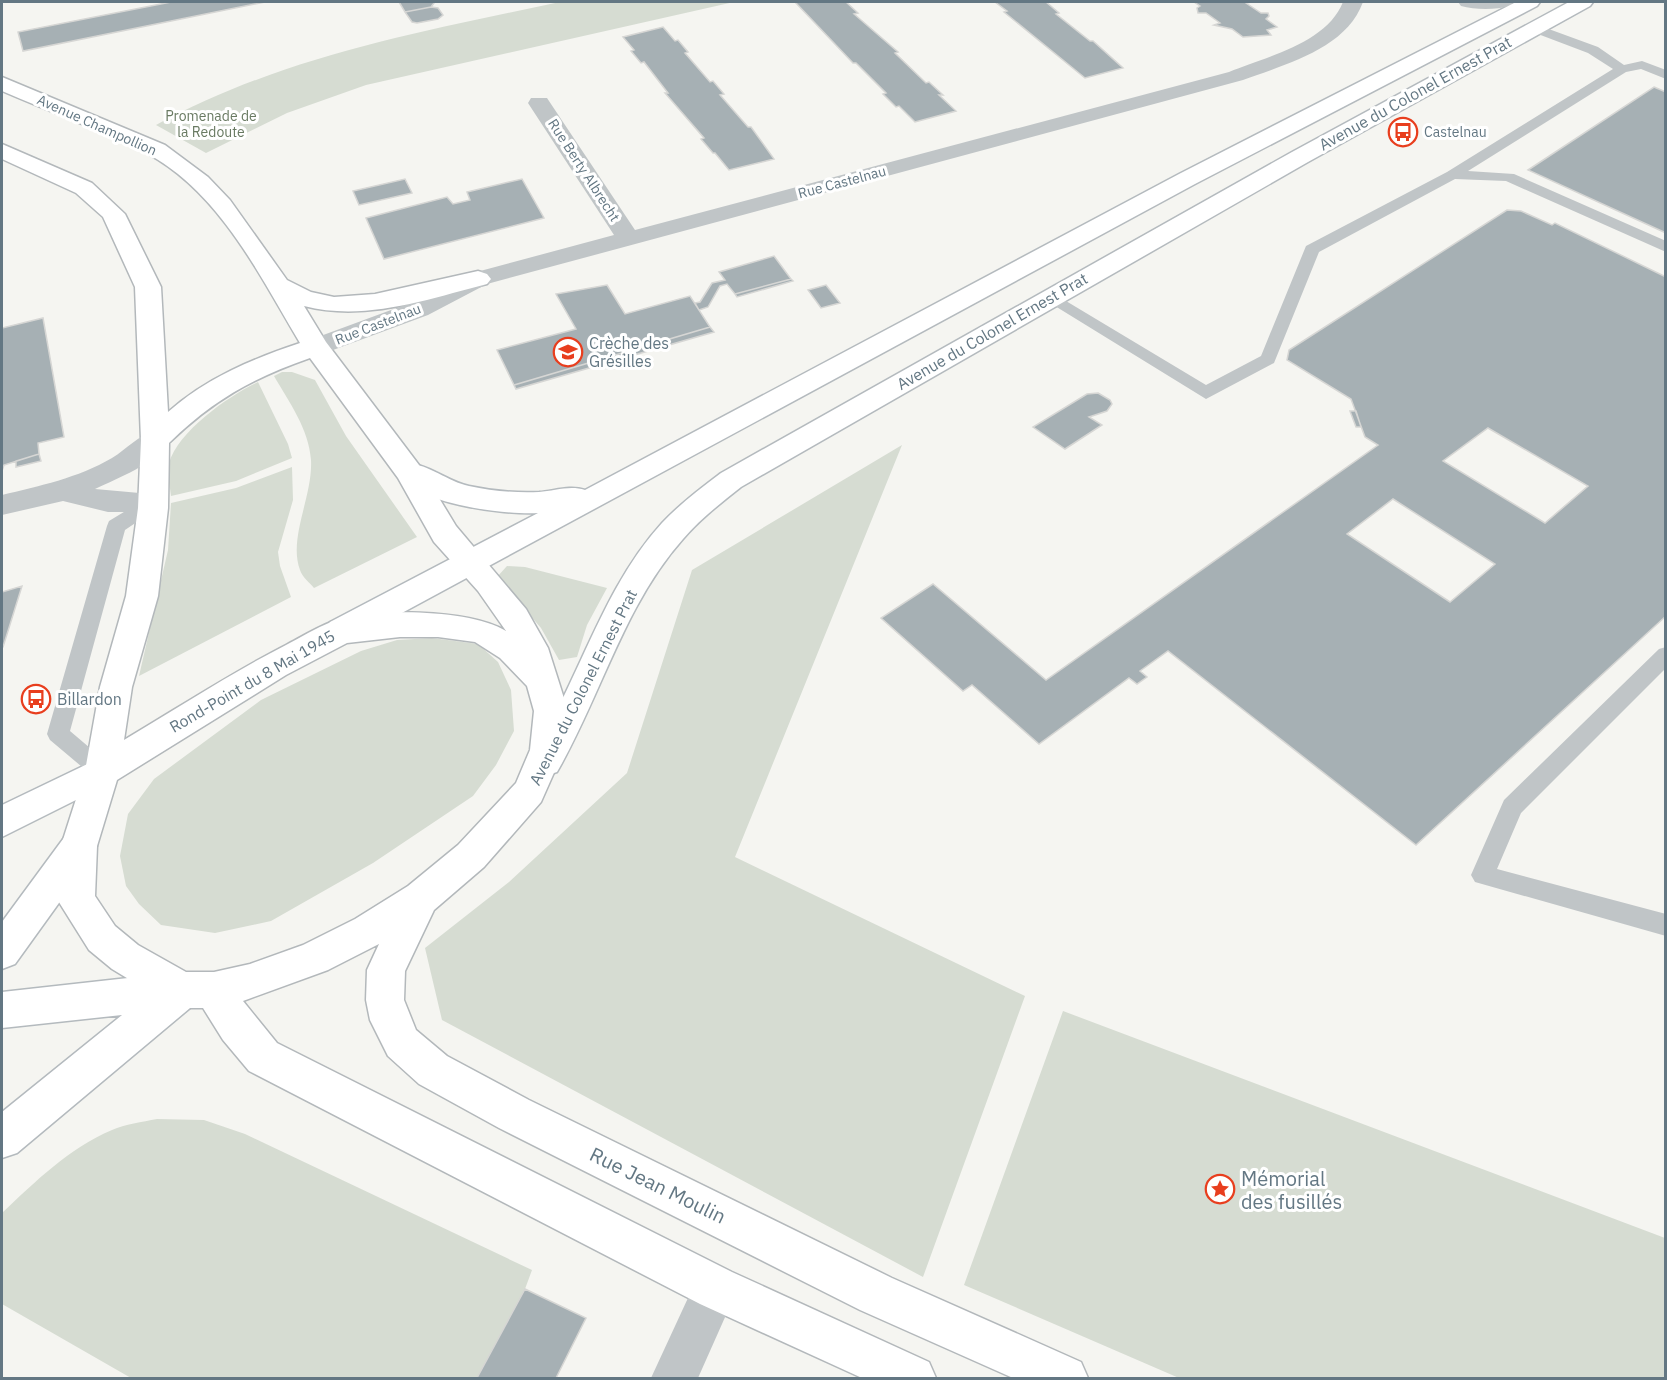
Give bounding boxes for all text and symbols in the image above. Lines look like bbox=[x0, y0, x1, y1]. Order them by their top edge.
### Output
street label: Avenue du Colonel Ernest Prat bbox=[1315, 32, 1515, 154]
street label: Avenue Champollion bbox=[34, 91, 160, 159]
park label: Promenade de la Redoute bbox=[165, 107, 257, 141]
street label: Rue Berty Albrecht bbox=[544, 115, 624, 225]
bus stop icon: Castelnau bbox=[1387, 116, 1419, 148]
place label: Castelnau bbox=[1424, 123, 1487, 141]
street label: Rue Castelnau bbox=[796, 162, 888, 202]
street label: Avenue du Colonel Ernest Prat bbox=[893, 268, 1091, 394]
street label: Rue Castelnau bbox=[333, 299, 423, 349]
place label: Crèche des Grésilles bbox=[589, 333, 669, 371]
school or university icon: Crèche des Grésilles bbox=[552, 336, 584, 368]
street label: Avenue du Colonel Ernest Prat bbox=[525, 586, 641, 788]
street label: Rond-Point du 8 Mai 1945 bbox=[166, 625, 338, 737]
bus stop icon: Billardon bbox=[20, 683, 52, 715]
place label: Billardon bbox=[57, 689, 122, 709]
street label: Rue Jean Moulin bbox=[585, 1140, 731, 1230]
place label: Mémorial des fusillés bbox=[1241, 1165, 1342, 1215]
place icon: Mémorial des fusillés bbox=[1204, 1173, 1236, 1205]

